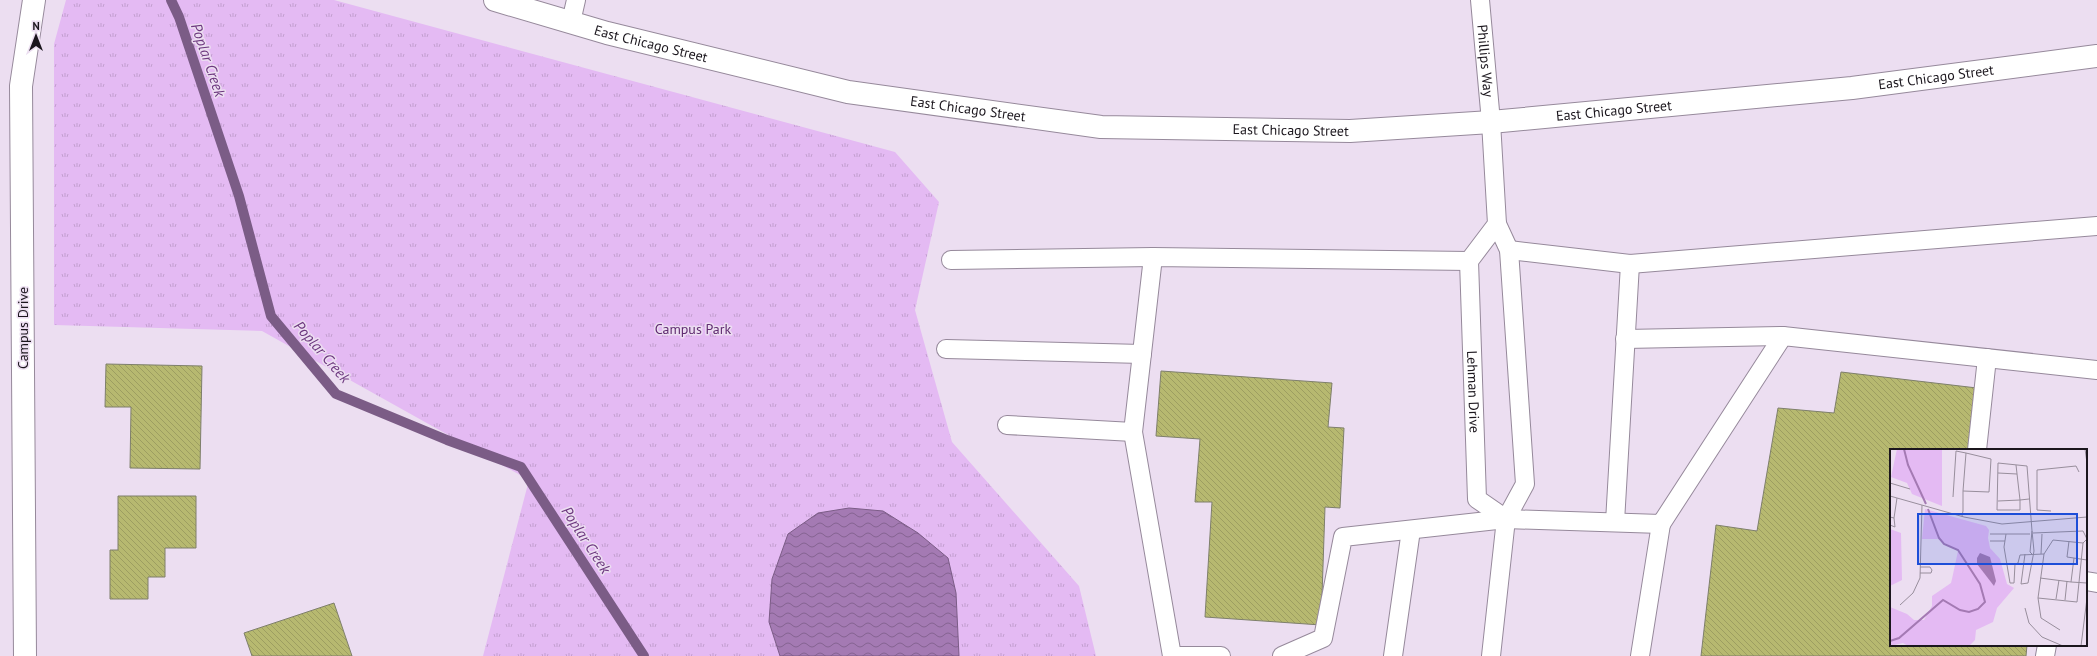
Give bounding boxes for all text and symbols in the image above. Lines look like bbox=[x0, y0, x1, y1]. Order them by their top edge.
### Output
north arrow bbox=[16, 16, 56, 56]
text: N bbox=[32, 19, 40, 33]
water label: Poplar Creek bbox=[187, 21, 230, 100]
street label: East Chicago Street bbox=[592, 21, 710, 66]
street label: Phillips Way bbox=[1473, 24, 1498, 98]
street label: East Chicago Street bbox=[1877, 61, 1995, 93]
street label: East Chicago Street bbox=[909, 92, 1027, 126]
street label: East Chicago Street bbox=[1555, 96, 1673, 125]
street label: East Chicago Street bbox=[1232, 120, 1349, 140]
street label: Campus Drive bbox=[14, 287, 32, 369]
water label: Poplar Creek bbox=[290, 317, 355, 388]
park label: Campus Park bbox=[655, 320, 732, 338]
street label: Lehman Drive bbox=[1463, 350, 1484, 433]
inset map bbox=[1890, 449, 2087, 646]
water label: Poplar Creek bbox=[558, 502, 616, 578]

